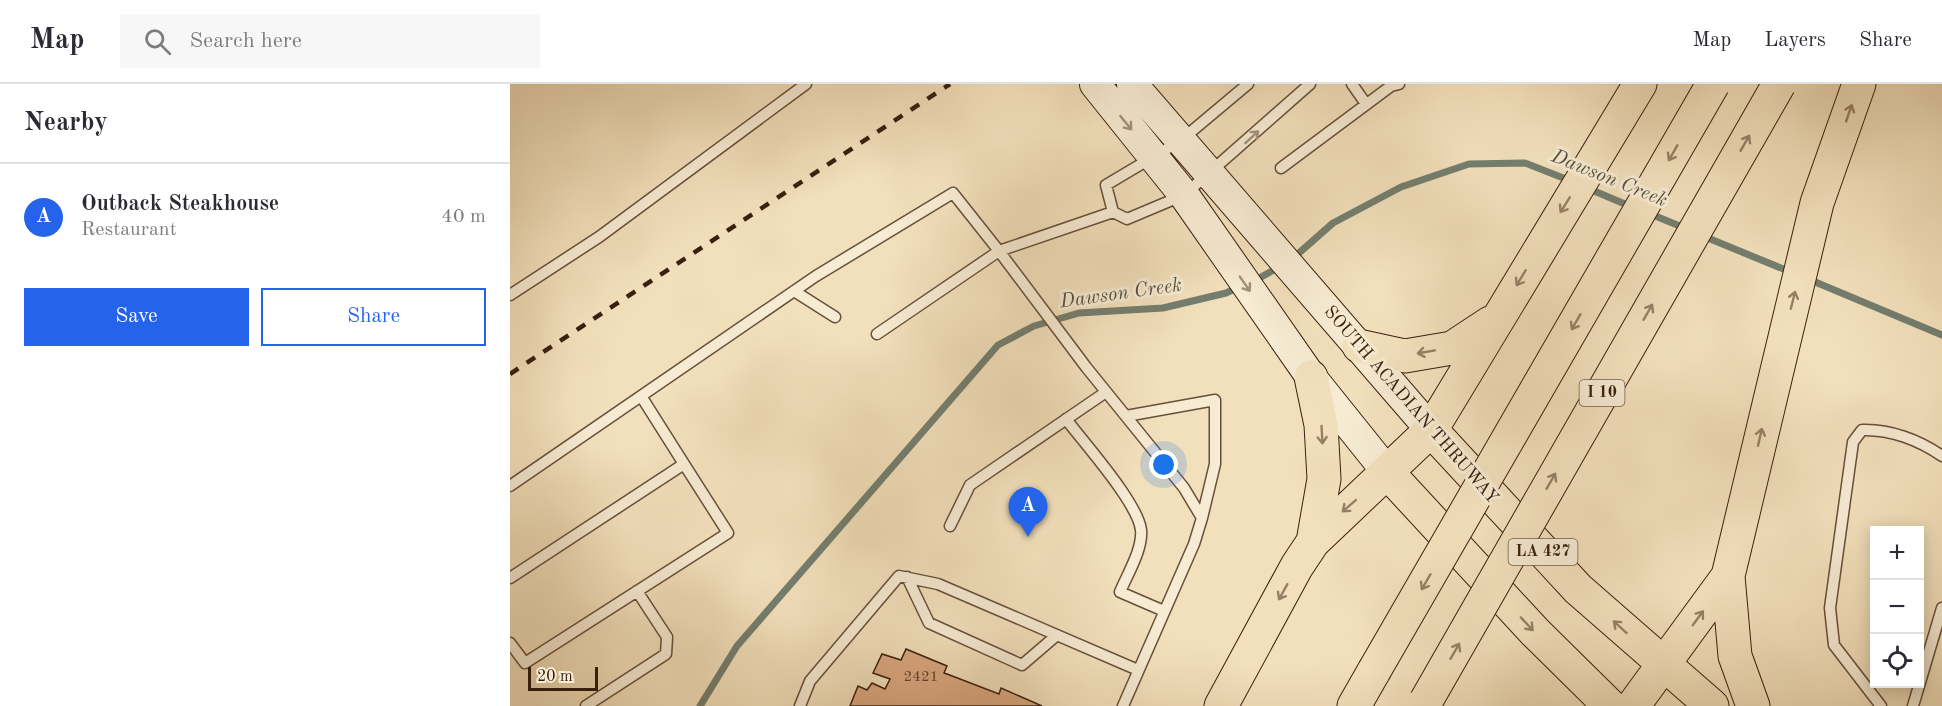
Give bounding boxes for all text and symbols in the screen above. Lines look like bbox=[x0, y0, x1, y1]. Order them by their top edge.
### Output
search box bbox=[120, 14, 540, 68]
icon: search bbox=[141, 25, 174, 58]
text: Map bbox=[30, 27, 84, 55]
text: Search here bbox=[189, 30, 302, 52]
text: Map bbox=[1692, 30, 1731, 51]
text: Layers bbox=[1764, 30, 1826, 51]
text: Share bbox=[1859, 30, 1912, 51]
one-way arrow bbox=[1844, 104, 1855, 123]
text: Nearby bbox=[24, 110, 108, 136]
one-way arrow bbox=[1120, 115, 1133, 131]
one-way arrow bbox=[1245, 130, 1260, 144]
one-way arrow bbox=[1740, 135, 1752, 152]
one-way arrow bbox=[1667, 144, 1679, 161]
water label: Dawson Creek bbox=[1547, 146, 1670, 211]
text: Outback Steakhouse bbox=[81, 193, 279, 215]
one-way arrow bbox=[1558, 196, 1570, 213]
text: A bbox=[36, 207, 51, 227]
text: 40 m bbox=[441, 207, 486, 227]
text: Restaurant bbox=[81, 220, 177, 240]
one-way arrow bbox=[1514, 269, 1526, 286]
water label: Dawson Creek bbox=[1058, 276, 1183, 313]
one-way arrow bbox=[1239, 276, 1251, 292]
button: Save bbox=[24, 288, 249, 346]
button: Share bbox=[261, 288, 486, 346]
one-way arrow bbox=[1788, 290, 1800, 309]
street label: SOUTH ACADIAN THRUWAY bbox=[1320, 303, 1502, 507]
one-way arrow bbox=[1643, 304, 1655, 321]
one-way arrow bbox=[1570, 313, 1582, 330]
one-way arrow bbox=[1417, 347, 1436, 358]
road number: I 10 bbox=[1580, 380, 1624, 406]
one-way arrow bbox=[1316, 424, 1327, 444]
one-way arrow bbox=[1755, 428, 1767, 447]
your location bbox=[1149, 450, 1178, 479]
one-way arrow bbox=[1546, 473, 1558, 490]
pin: A bbox=[1008, 488, 1048, 537]
one-way arrow bbox=[1342, 499, 1357, 513]
map controls bbox=[1870, 526, 1924, 688]
button: + bbox=[1870, 526, 1924, 580]
road number: LA 427 bbox=[1508, 539, 1578, 565]
one-way arrow bbox=[1420, 573, 1432, 590]
button: − bbox=[1870, 580, 1924, 634]
one-way arrow bbox=[1277, 582, 1288, 600]
one-way arrow bbox=[1691, 611, 1704, 627]
one-way arrow bbox=[1520, 616, 1534, 631]
one-way arrow bbox=[1613, 620, 1628, 634]
button: locate bbox=[1870, 634, 1924, 688]
one-way arrow bbox=[1450, 642, 1461, 660]
scale bar bbox=[528, 664, 598, 692]
text: 20 m bbox=[537, 669, 573, 685]
house number: 2421 bbox=[904, 670, 938, 685]

